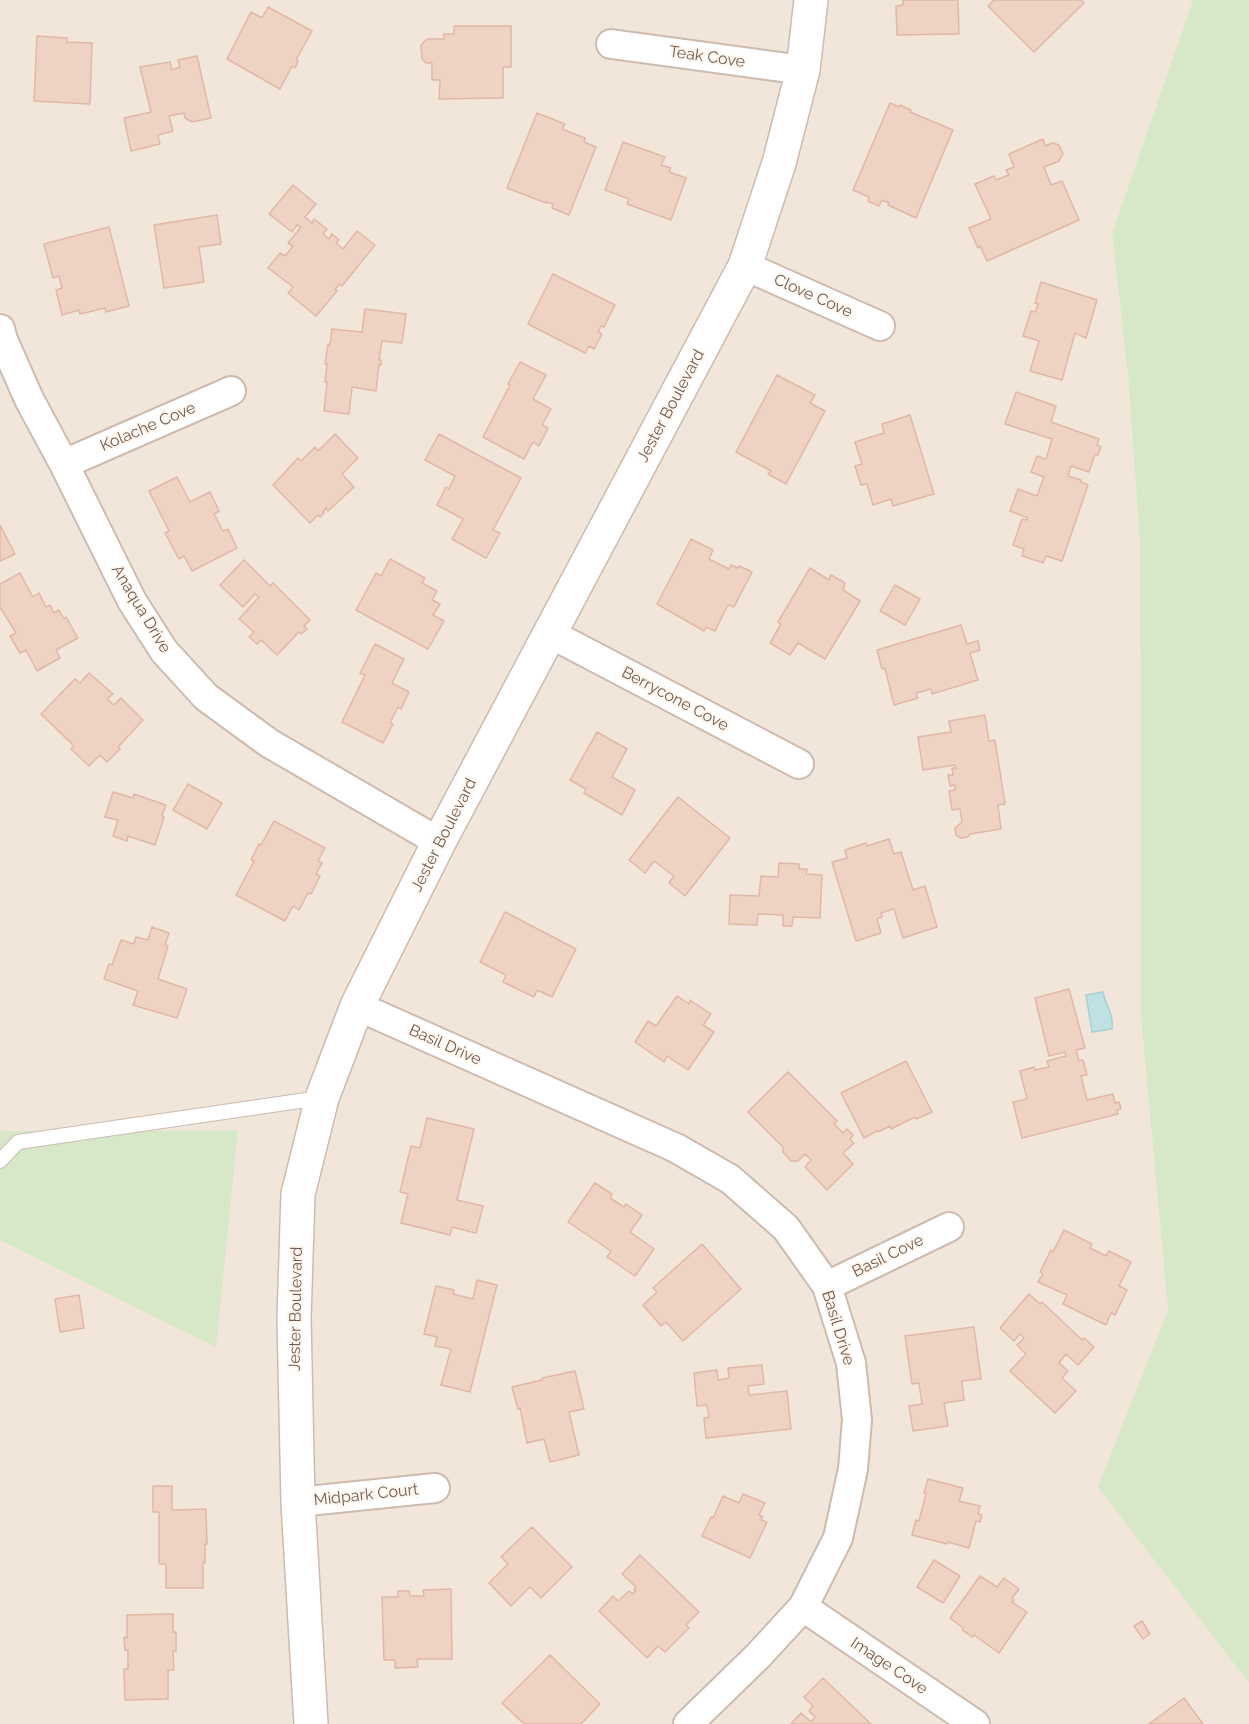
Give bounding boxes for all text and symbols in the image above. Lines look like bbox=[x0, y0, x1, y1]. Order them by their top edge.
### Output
street label: Teak Cove bbox=[668, 42, 746, 72]
street label: Clove Cove bbox=[771, 270, 855, 322]
street label: Jester Boulevard bbox=[633, 346, 709, 466]
street label: Kolache Cove bbox=[97, 398, 199, 456]
street label: Anaqua Drive bbox=[107, 562, 175, 656]
street label: Berrycone Cove bbox=[618, 663, 732, 735]
street label: Jester Boulevard bbox=[407, 775, 481, 895]
street label: Basil Drive bbox=[406, 1021, 484, 1069]
street label: Basil Cove bbox=[849, 1231, 927, 1281]
street label: Jester Boulevard bbox=[285, 1247, 307, 1371]
street label: Basil Drive bbox=[818, 1288, 858, 1368]
street label: Midpark Court bbox=[313, 1480, 419, 1510]
street label: Image Cove bbox=[847, 1633, 931, 1699]

